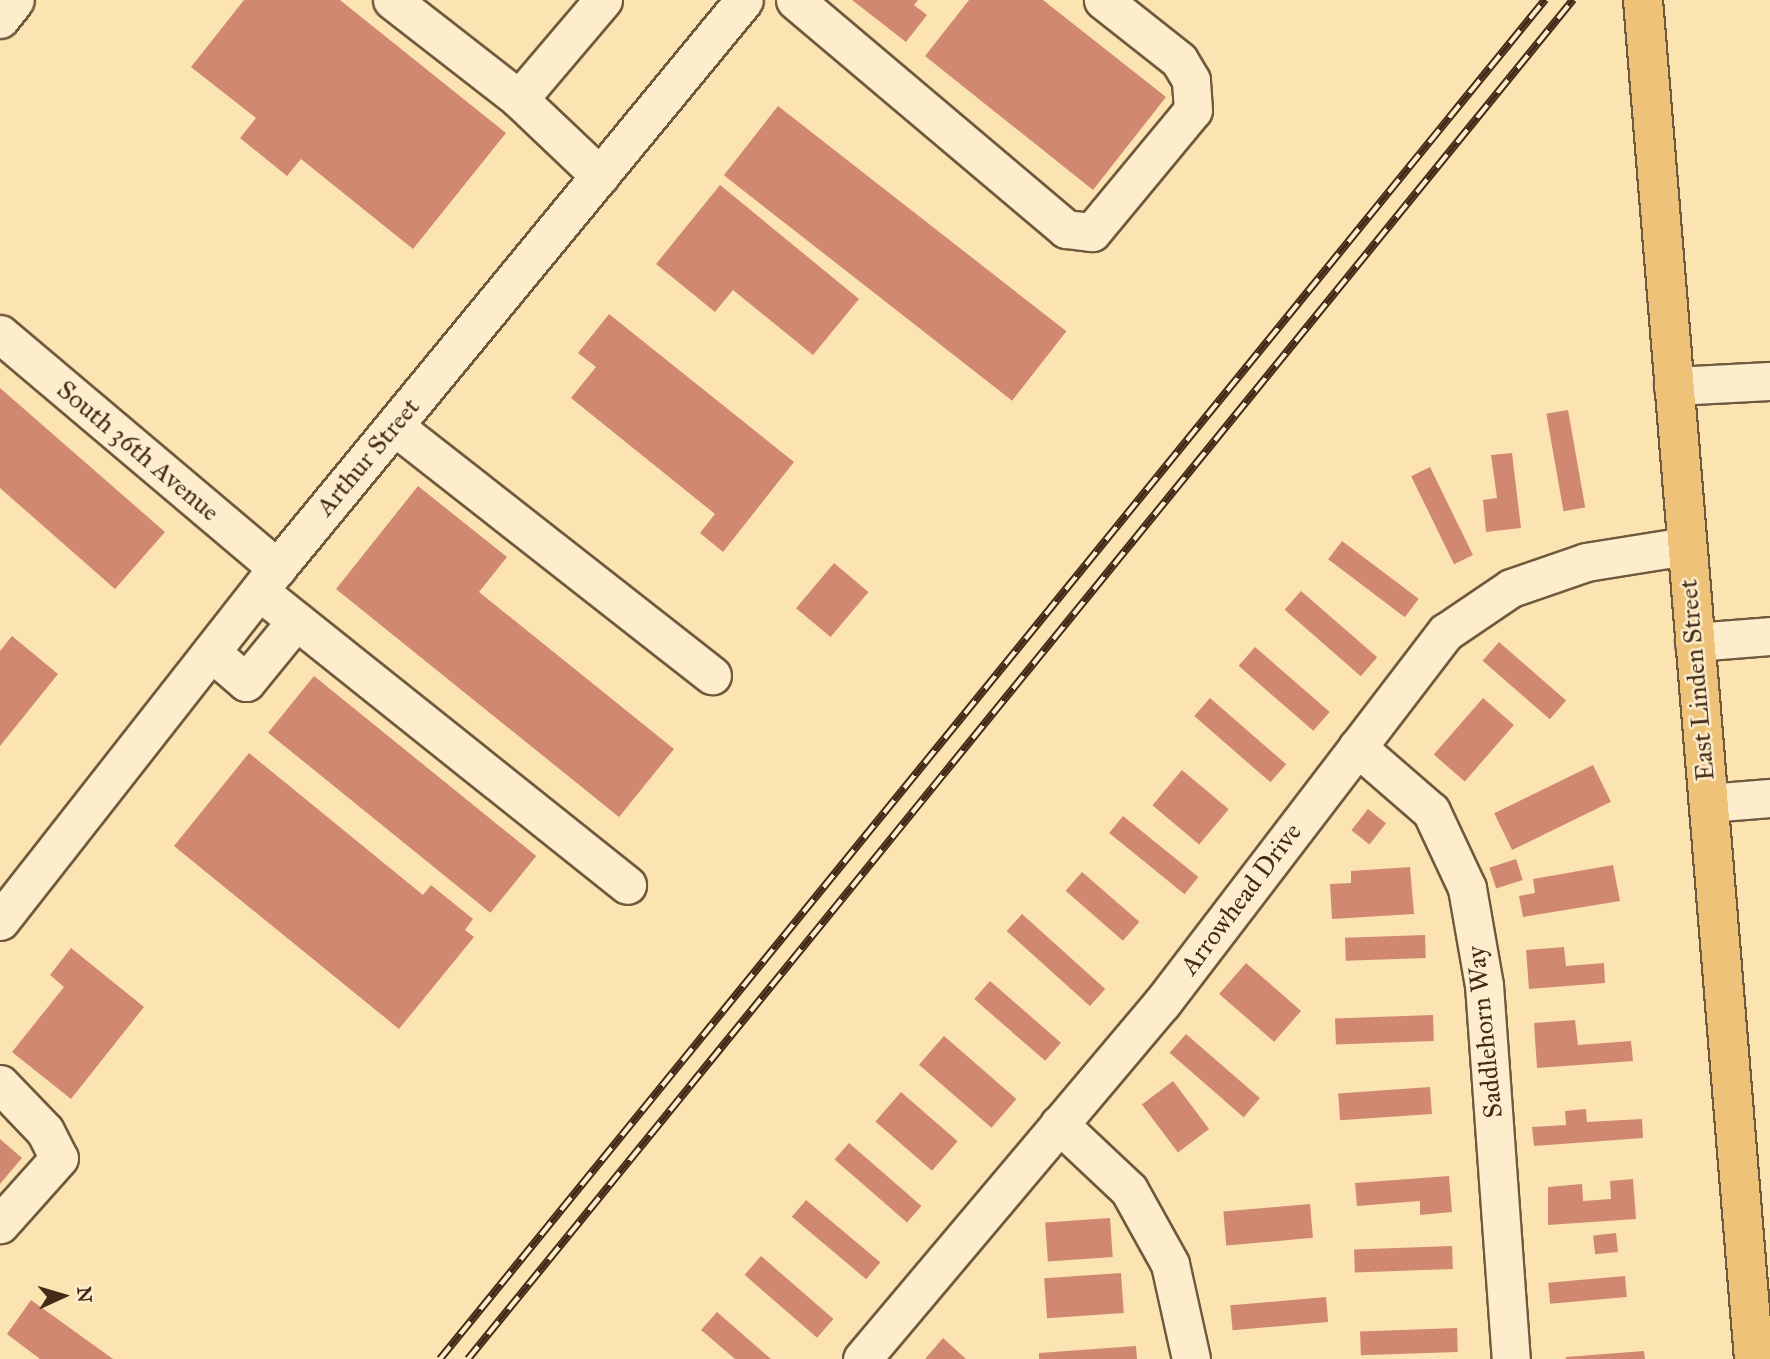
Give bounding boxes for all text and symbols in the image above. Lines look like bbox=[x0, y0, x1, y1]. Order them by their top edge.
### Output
street label: South 36th Avenue bbox=[50, 374, 226, 528]
street label: Arthur Street bbox=[310, 392, 426, 522]
street label: East Linden Street bbox=[1673, 578, 1721, 782]
street label: Arrowhead Drive bbox=[1174, 817, 1308, 981]
street label: Saddlehorn Way bbox=[1460, 944, 1510, 1120]
north arrow bbox=[28, 1261, 98, 1331]
text: N bbox=[72, 1286, 96, 1303]

